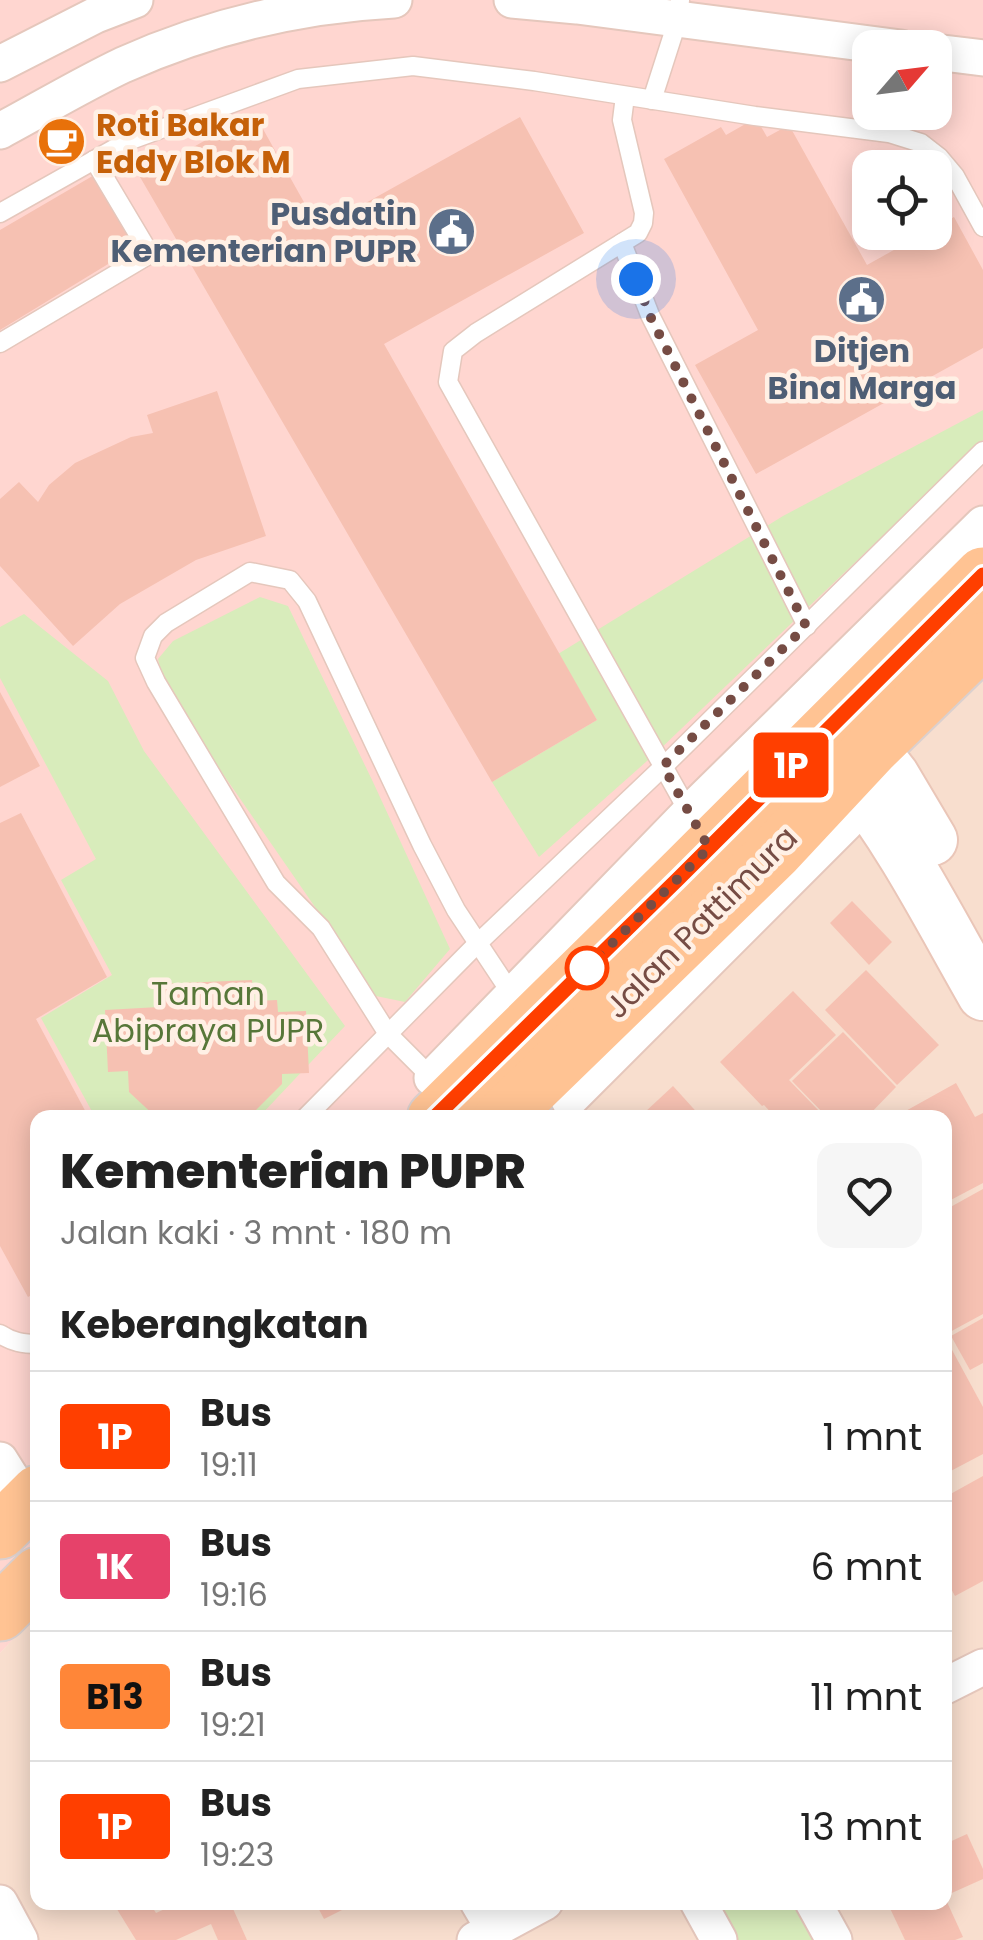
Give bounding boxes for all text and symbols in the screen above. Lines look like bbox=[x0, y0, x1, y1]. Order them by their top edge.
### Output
north arrow bbox=[852, 30, 952, 130]
map controls bbox=[852, 30, 952, 250]
place label: Roti Bakar Eddy Blok M bbox=[96, 102, 291, 184]
cafe icon: Roti Bakar Eddy Blok M bbox=[35, 116, 87, 168]
button: locate bbox=[852, 150, 952, 250]
place label: Pusdatin Kementerian PUPR bbox=[111, 191, 417, 273]
public building icon: Pusdatin Kementerian PUPR bbox=[426, 205, 478, 257]
your location bbox=[611, 254, 661, 304]
public building icon: Ditjen Bina Marga bbox=[836, 274, 888, 326]
place label: Ditjen Bina Marga bbox=[768, 328, 956, 410]
line badge: 1P bbox=[746, 732, 836, 798]
text: 1P bbox=[773, 741, 809, 790]
street label: Jalan Pattimura bbox=[595, 816, 807, 1028]
unlabelled marker bbox=[566, 947, 608, 989]
park label: Taman Abipraya PUPR bbox=[92, 971, 324, 1053]
text: Kementerian PUPR bbox=[60, 1138, 526, 1205]
button: heart bbox=[817, 1143, 922, 1248]
text: Jalan kaki · 3 mnt · 180 m bbox=[60, 1210, 452, 1255]
text: Keberangkatan bbox=[60, 1298, 369, 1351]
text: Bus bbox=[200, 1386, 272, 1439]
text: 1 mnt bbox=[822, 1410, 922, 1463]
text: 1P bbox=[97, 1412, 133, 1461]
text: 19:11 bbox=[200, 1442, 258, 1487]
text: Bus bbox=[200, 1516, 272, 1569]
text: 6 mnt bbox=[810, 1540, 922, 1593]
text: 1K bbox=[96, 1542, 134, 1591]
text: 19:16 bbox=[200, 1572, 268, 1617]
text: Bus bbox=[200, 1646, 272, 1699]
text: 11 mnt bbox=[810, 1670, 922, 1723]
text: B13 bbox=[86, 1672, 144, 1721]
text: 19:21 bbox=[200, 1702, 266, 1747]
text: Bus bbox=[200, 1776, 272, 1829]
text: 13 mnt bbox=[800, 1800, 922, 1853]
text: 1P bbox=[97, 1802, 133, 1851]
text: 19:23 bbox=[200, 1832, 274, 1877]

